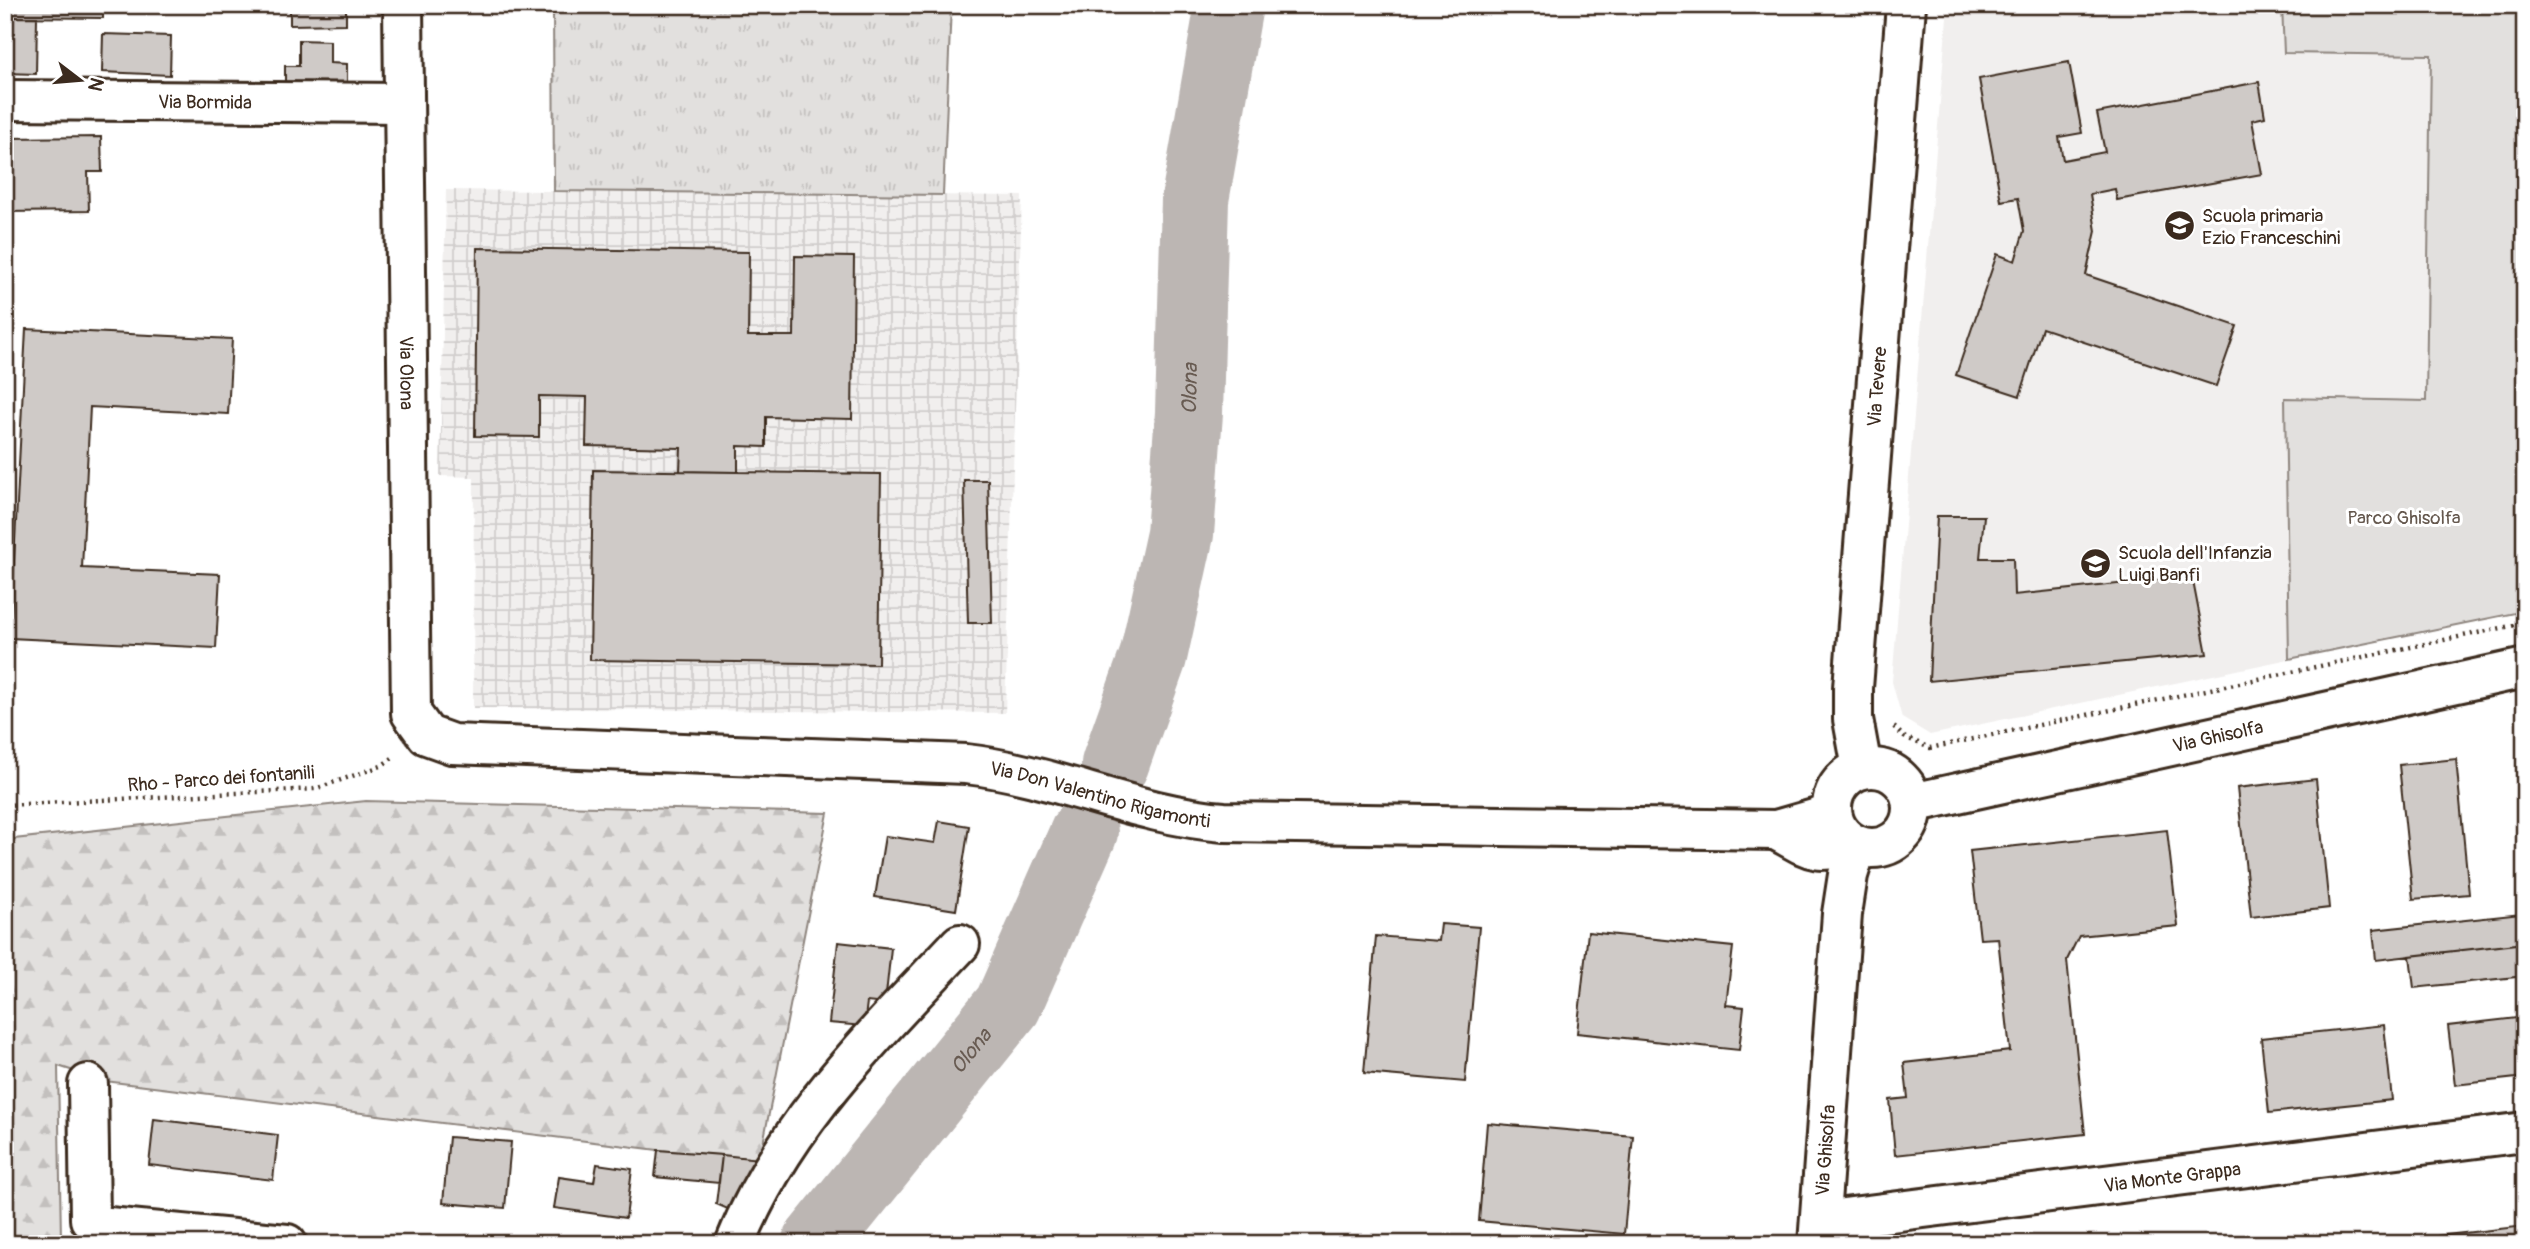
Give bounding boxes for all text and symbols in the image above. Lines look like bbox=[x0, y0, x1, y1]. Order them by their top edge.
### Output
north arrow bbox=[46, 46, 116, 116]
text: N bbox=[82, 75, 109, 94]
street label: Via Bormida bbox=[158, 90, 252, 115]
place label: Scuola primaria Ezio Franceschini bbox=[2202, 204, 2340, 250]
school or university icon: Scuola primaria Ezio Franceschini bbox=[2162, 209, 2196, 243]
street label: Via Olona bbox=[394, 336, 419, 410]
street label: Via Tevere bbox=[1862, 345, 1892, 428]
water label: Olona bbox=[1176, 362, 1204, 415]
park label: Parco Ghisolfa bbox=[2347, 506, 2461, 530]
place label: Scuola dell'Infanzia Luigi Banfi bbox=[2118, 541, 2272, 587]
school or university icon: Scuola dell'Infanzia Luigi Banfi bbox=[2078, 546, 2112, 580]
street label: Via Ghisolfa bbox=[2170, 715, 2266, 758]
street label: Via Don Valentino Rigamonti bbox=[988, 757, 1212, 834]
street label: Rho - Parco dei fontanili bbox=[127, 760, 315, 797]
water label: Olona bbox=[945, 1022, 999, 1080]
street label: Via Ghisolfa bbox=[1811, 1103, 1841, 1197]
street label: Via Monte Grappa bbox=[2102, 1157, 2243, 1198]

